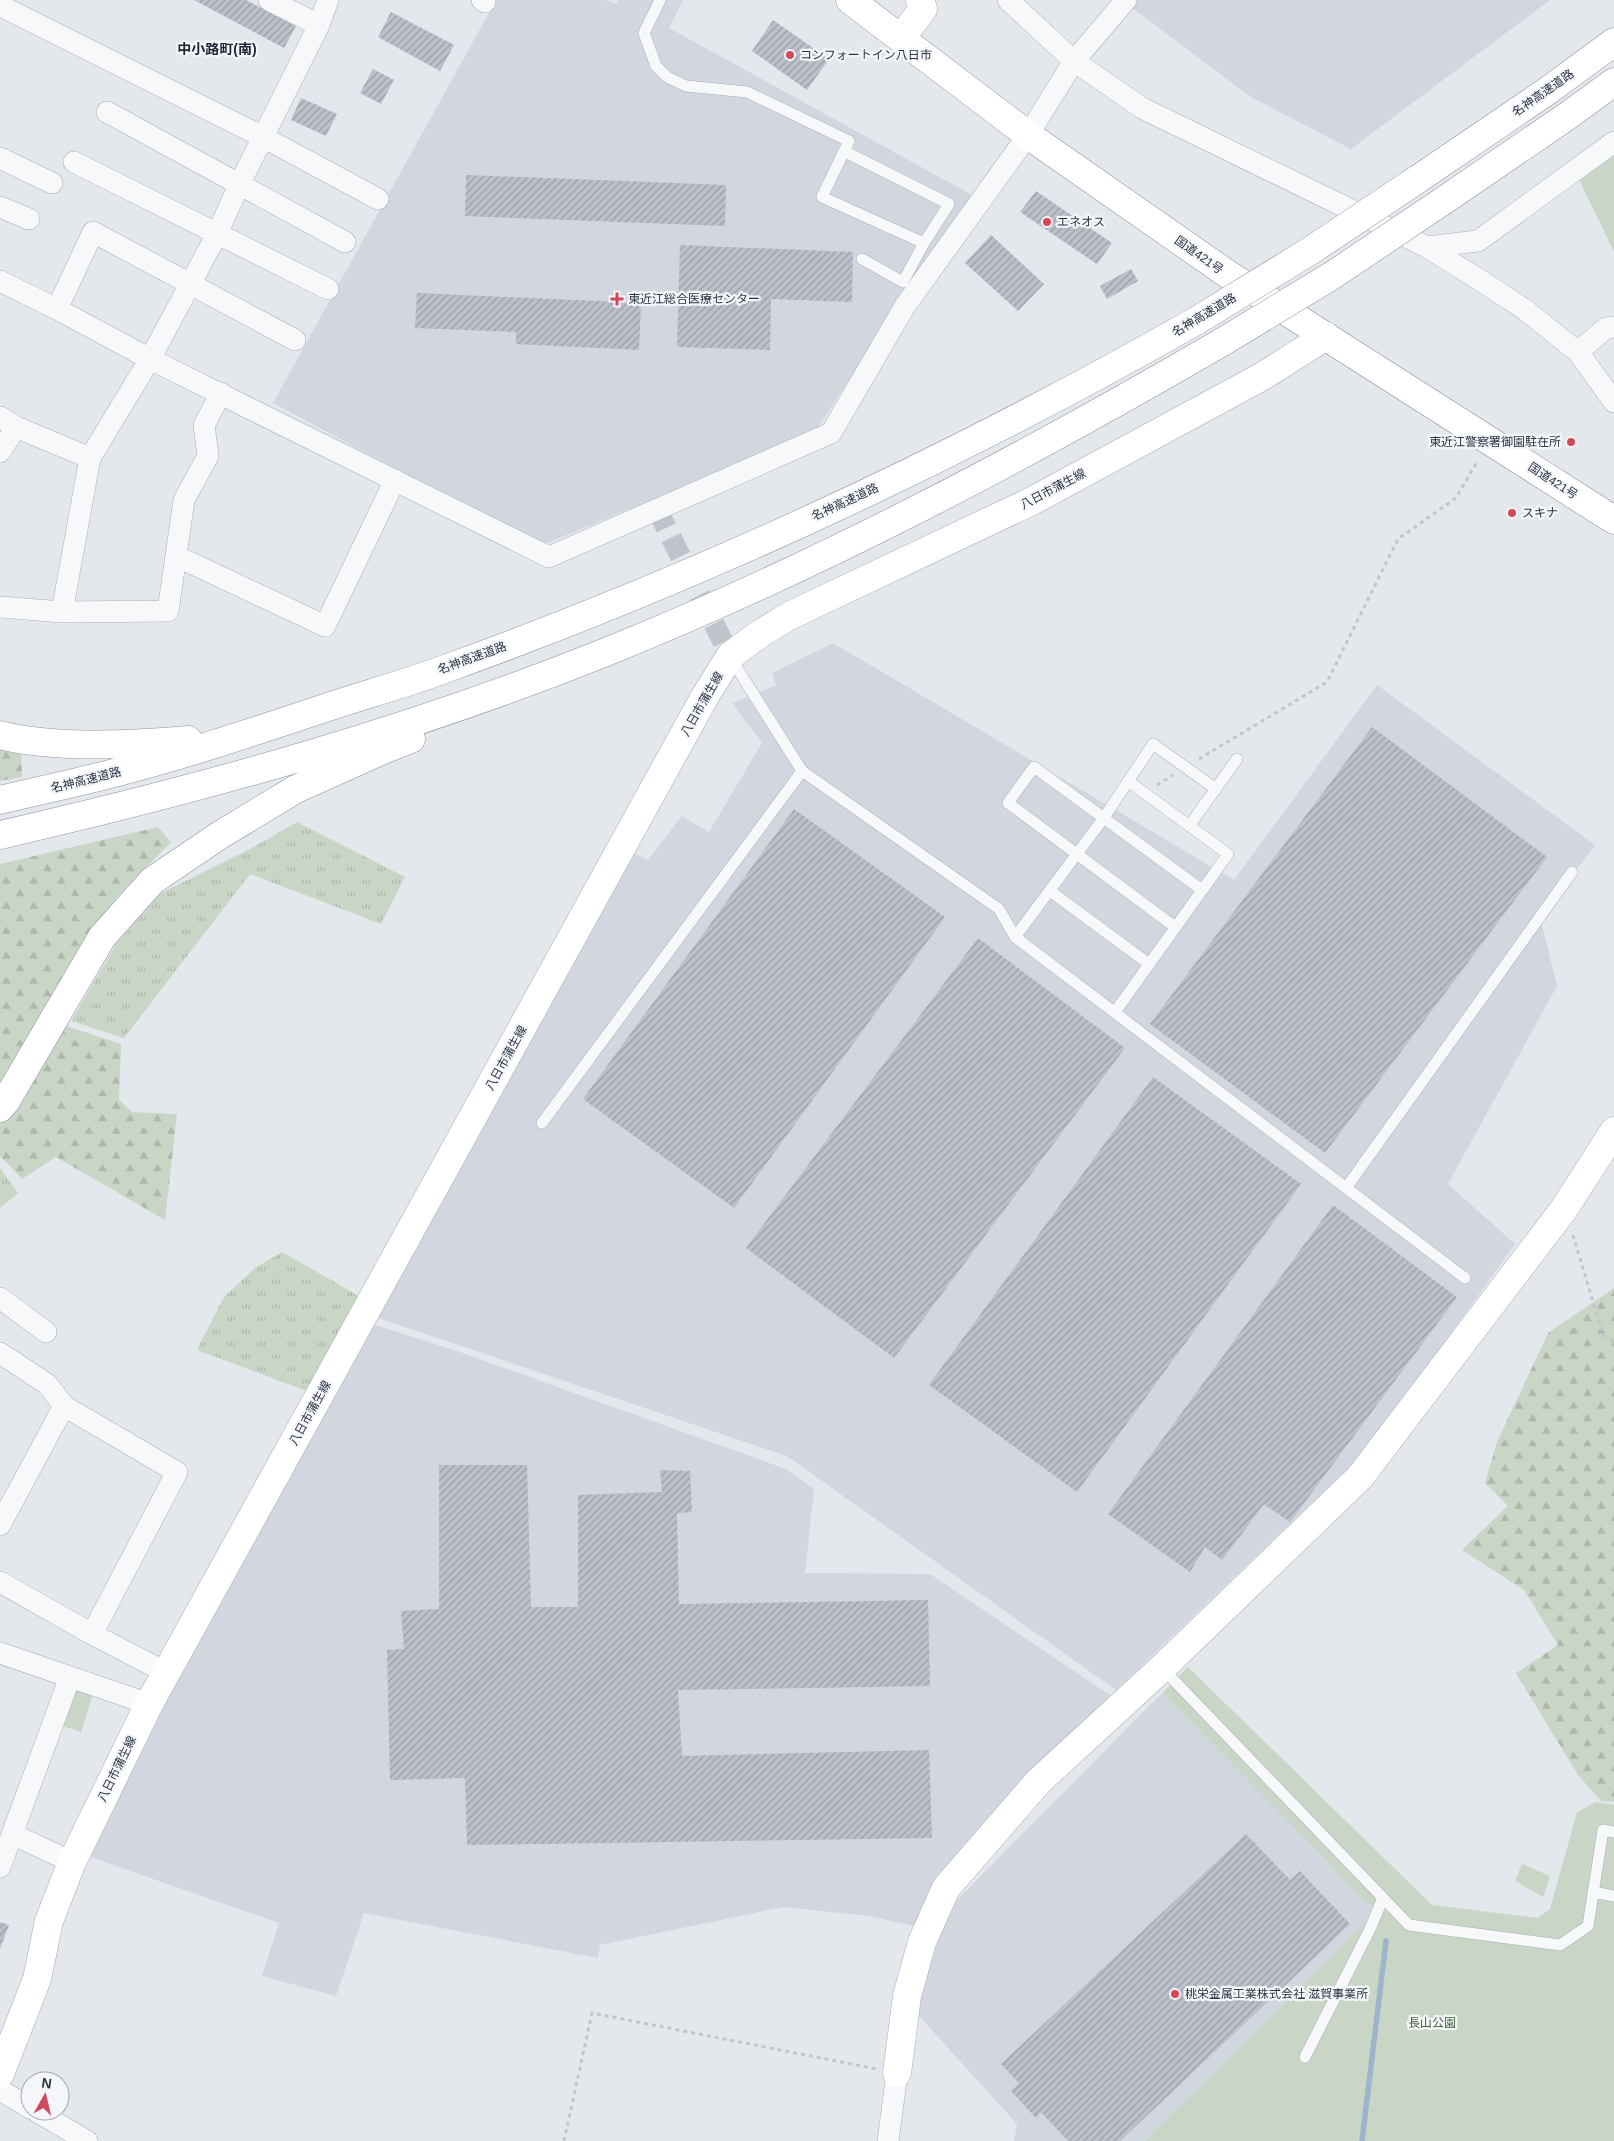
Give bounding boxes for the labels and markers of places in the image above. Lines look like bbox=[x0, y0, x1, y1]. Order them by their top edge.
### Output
place label: コンフォートイン八日市 bbox=[800, 48, 932, 62]
marker: コンフォートイン八日市 bbox=[784, 49, 796, 61]
place label: エネオス bbox=[1057, 215, 1105, 229]
marker: エネオス bbox=[1041, 216, 1053, 228]
marker: 東近江総合医療センター bbox=[610, 292, 624, 306]
place label: 東近江総合医療センター bbox=[628, 292, 760, 306]
place label: 東近江警察署御園駐在所 bbox=[1429, 435, 1561, 449]
marker: 東近江警察署御園駐在所 bbox=[1565, 436, 1577, 448]
place label: スキナ bbox=[1522, 506, 1558, 520]
marker: スキナ bbox=[1506, 507, 1518, 519]
place label: 桃栄金属工業株式会社 滋賀事業所 bbox=[1185, 1987, 1368, 2001]
marker: 桃栄金属工業株式会社 滋賀事業所 bbox=[1169, 1988, 1181, 2000]

